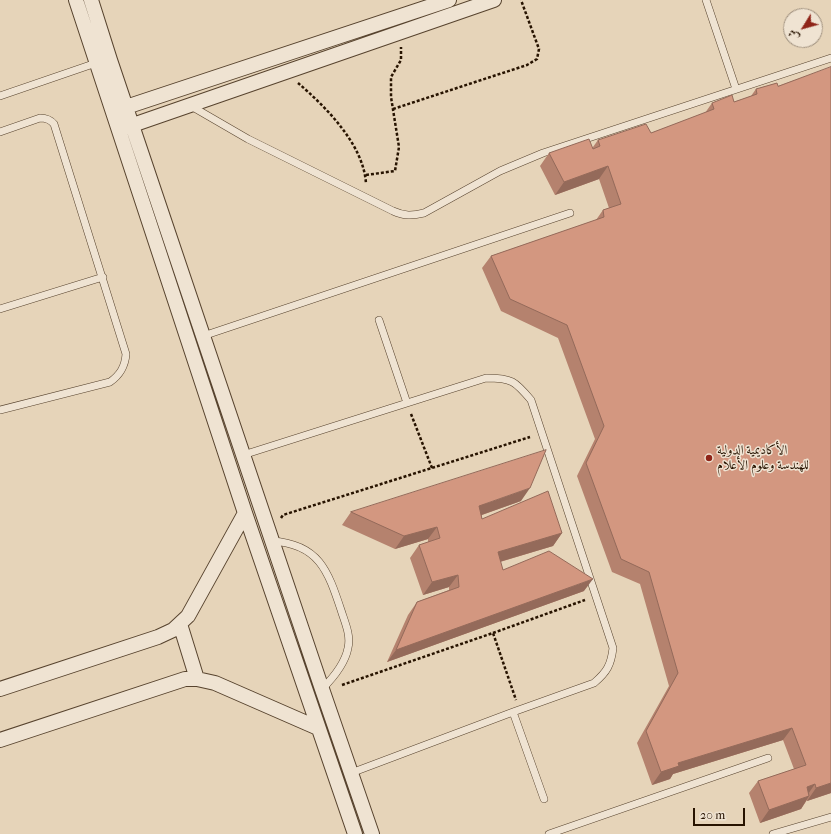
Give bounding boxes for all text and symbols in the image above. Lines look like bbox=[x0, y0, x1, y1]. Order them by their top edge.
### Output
north arrow bbox=[783, 8, 823, 48]
text: ش bbox=[785, 27, 802, 43]
place label: الأكاديمية الدولية للهندسة وعلوم الأعلام bbox=[717, 443, 809, 474]
marker: الأكاديمية الدولية للهندسة وعلوم الأعلام bbox=[704, 453, 714, 463]
scale bar bbox=[695, 800, 747, 826]
text: 20 m bbox=[700, 808, 725, 822]

